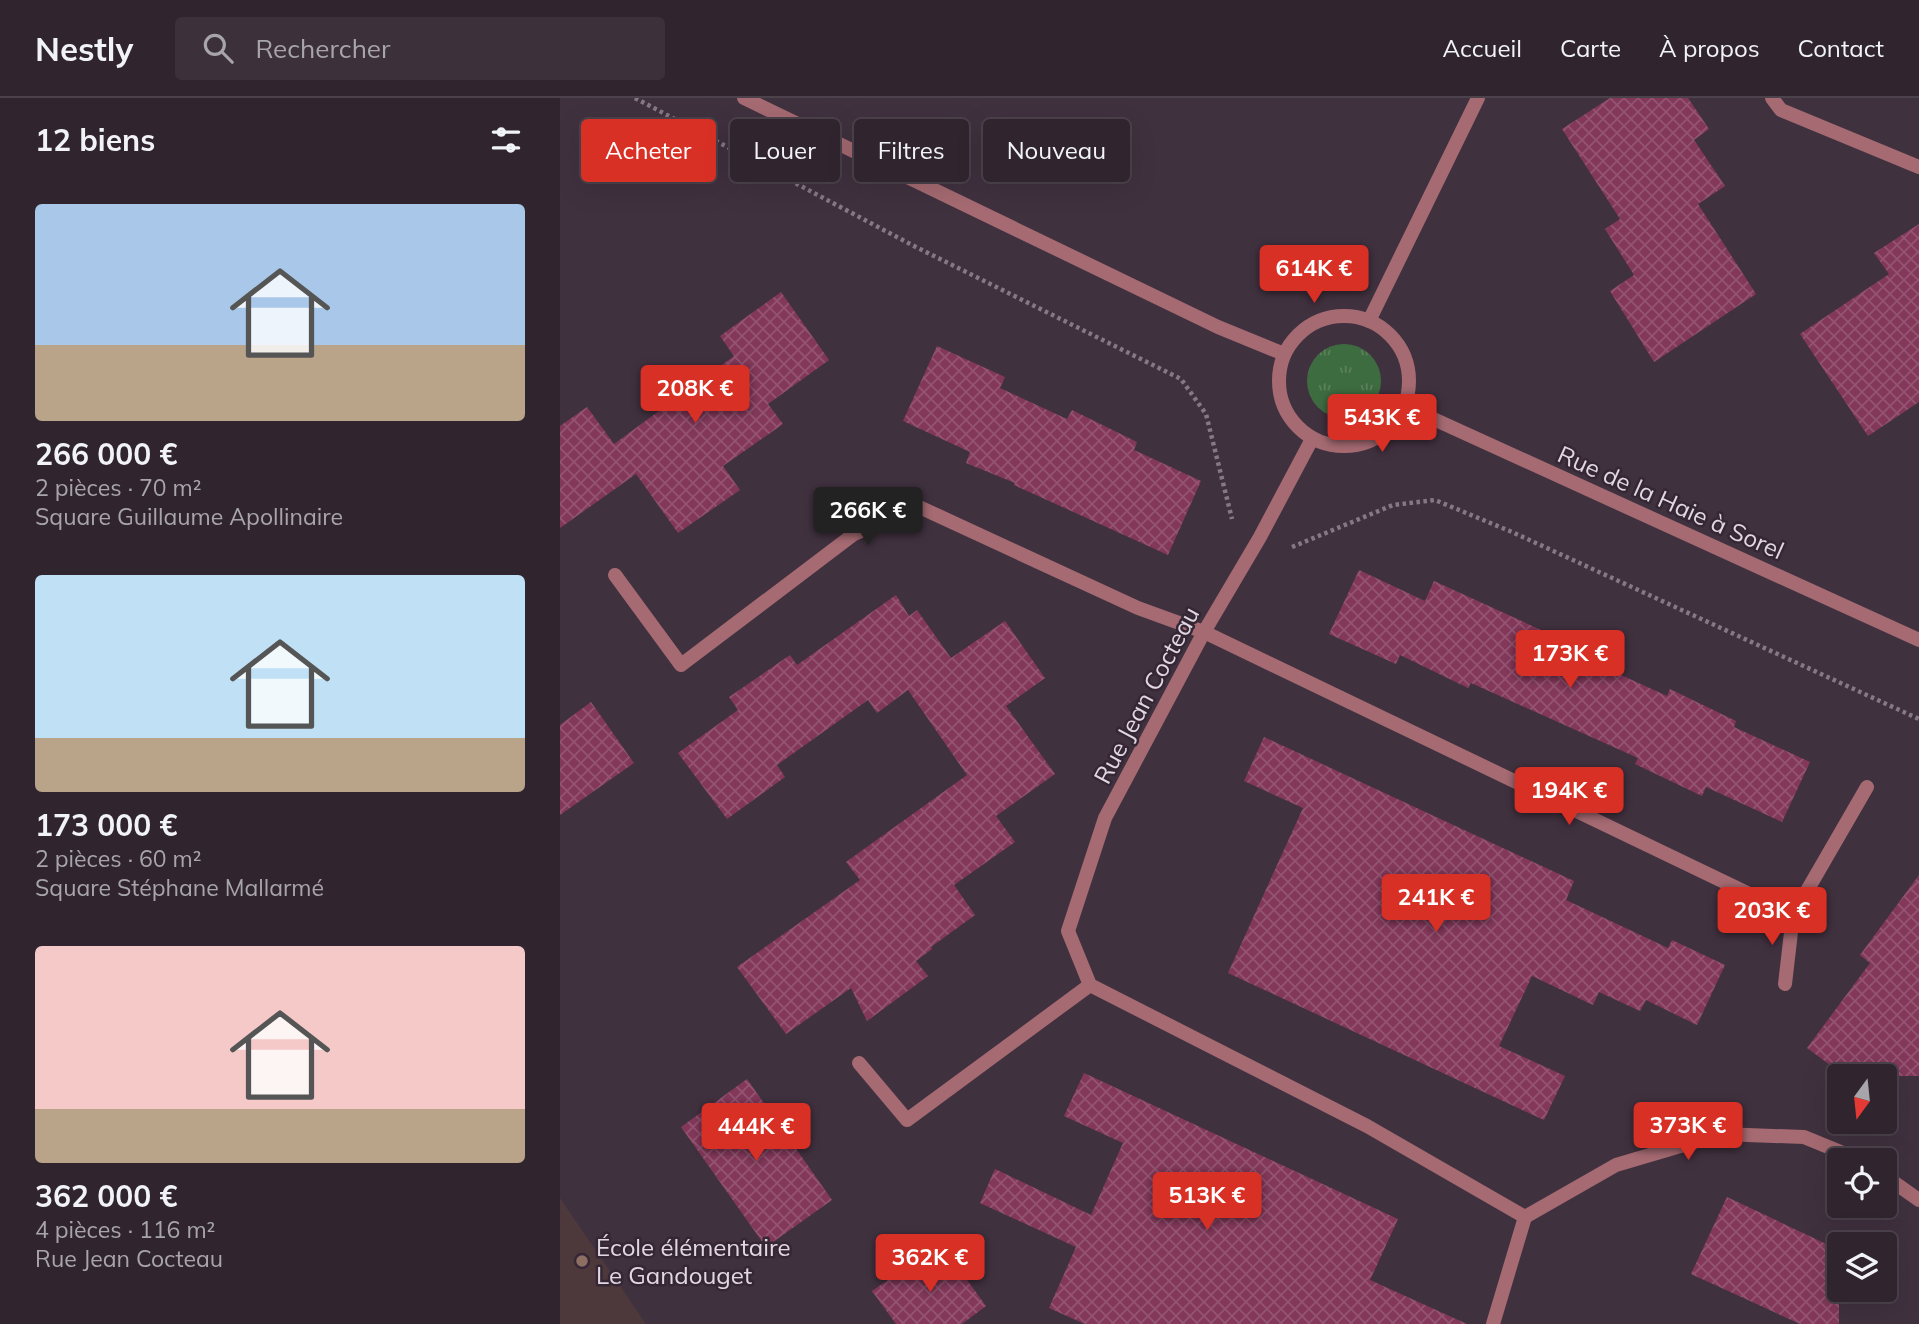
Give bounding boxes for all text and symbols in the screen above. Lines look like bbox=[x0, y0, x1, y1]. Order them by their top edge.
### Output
search box bbox=[175, 17, 665, 80]
text: Nestly bbox=[35, 28, 133, 69]
icon: search bbox=[199, 29, 237, 67]
text: Rechercher bbox=[255, 32, 390, 65]
text: Accueil bbox=[1443, 33, 1522, 63]
text: Carte bbox=[1560, 33, 1621, 63]
text: À propos bbox=[1659, 33, 1760, 63]
text: Contact bbox=[1798, 33, 1884, 63]
chip: Acheter bbox=[581, 119, 716, 182]
chip: Louer bbox=[730, 119, 840, 182]
chip: Filtres bbox=[854, 119, 969, 182]
chip: Nouveau bbox=[983, 119, 1130, 182]
text: 12 biens bbox=[35, 121, 155, 159]
icon: filters bbox=[487, 121, 525, 159]
pin: 614K € bbox=[1257, 246, 1371, 305]
icon: home bbox=[217, 250, 343, 376]
text: 614K € bbox=[1276, 253, 1352, 282]
pin: 208K € bbox=[638, 366, 752, 425]
text: 208K € bbox=[657, 373, 733, 402]
pin: 543K € bbox=[1325, 394, 1439, 454]
text: 543K € bbox=[1344, 402, 1420, 431]
text: 266 000 € bbox=[35, 435, 177, 473]
street label: Rue de la Haie à Sorel bbox=[1553, 439, 1789, 565]
text: 2 pièces · 70 m² bbox=[35, 473, 202, 502]
pin: 266K € bbox=[811, 488, 925, 547]
text: 266K € bbox=[830, 495, 906, 524]
text: Square Guillaume Apollinaire bbox=[35, 502, 343, 531]
street label: Rue Jean Cocteau bbox=[1087, 601, 1205, 789]
icon: home bbox=[217, 621, 343, 747]
pin: 173K € bbox=[1513, 630, 1627, 690]
text: 173K € bbox=[1532, 638, 1608, 667]
pin: 194K € bbox=[1512, 768, 1626, 827]
text: 194K € bbox=[1531, 775, 1607, 804]
text: 173 000 € bbox=[35, 806, 177, 844]
text: 2 pièces · 60 m² bbox=[35, 844, 202, 873]
text: Square Stéphane Mallarmé bbox=[35, 873, 324, 902]
pin: 241K € bbox=[1379, 874, 1493, 934]
text: 241K € bbox=[1398, 882, 1474, 911]
pin: 203K € bbox=[1715, 888, 1829, 947]
text: 203K € bbox=[1734, 895, 1810, 924]
icon: home bbox=[217, 992, 343, 1118]
north arrow bbox=[1827, 1064, 1897, 1134]
map controls bbox=[1827, 1064, 1897, 1302]
pin: 373K € bbox=[1631, 1102, 1745, 1162]
pin: 444K € bbox=[699, 1104, 813, 1163]
text: 373K € bbox=[1650, 1110, 1726, 1139]
text: 444K € bbox=[718, 1111, 794, 1140]
button: locate bbox=[1827, 1148, 1897, 1218]
pin: 513K € bbox=[1150, 1172, 1264, 1232]
text: 362 000 € bbox=[35, 1177, 177, 1215]
text: 513K € bbox=[1169, 1180, 1245, 1209]
text: 4 pièces · 116 m² bbox=[35, 1215, 215, 1244]
place label: École élémentaire Le Gandouget bbox=[596, 1232, 791, 1290]
button: layers bbox=[1827, 1232, 1897, 1302]
pin: 362K € bbox=[873, 1234, 987, 1294]
text: 362K € bbox=[892, 1242, 968, 1271]
text: Rue Jean Cocteau bbox=[35, 1244, 223, 1273]
marker: École élémentaire Le Gandouget bbox=[574, 1253, 590, 1269]

